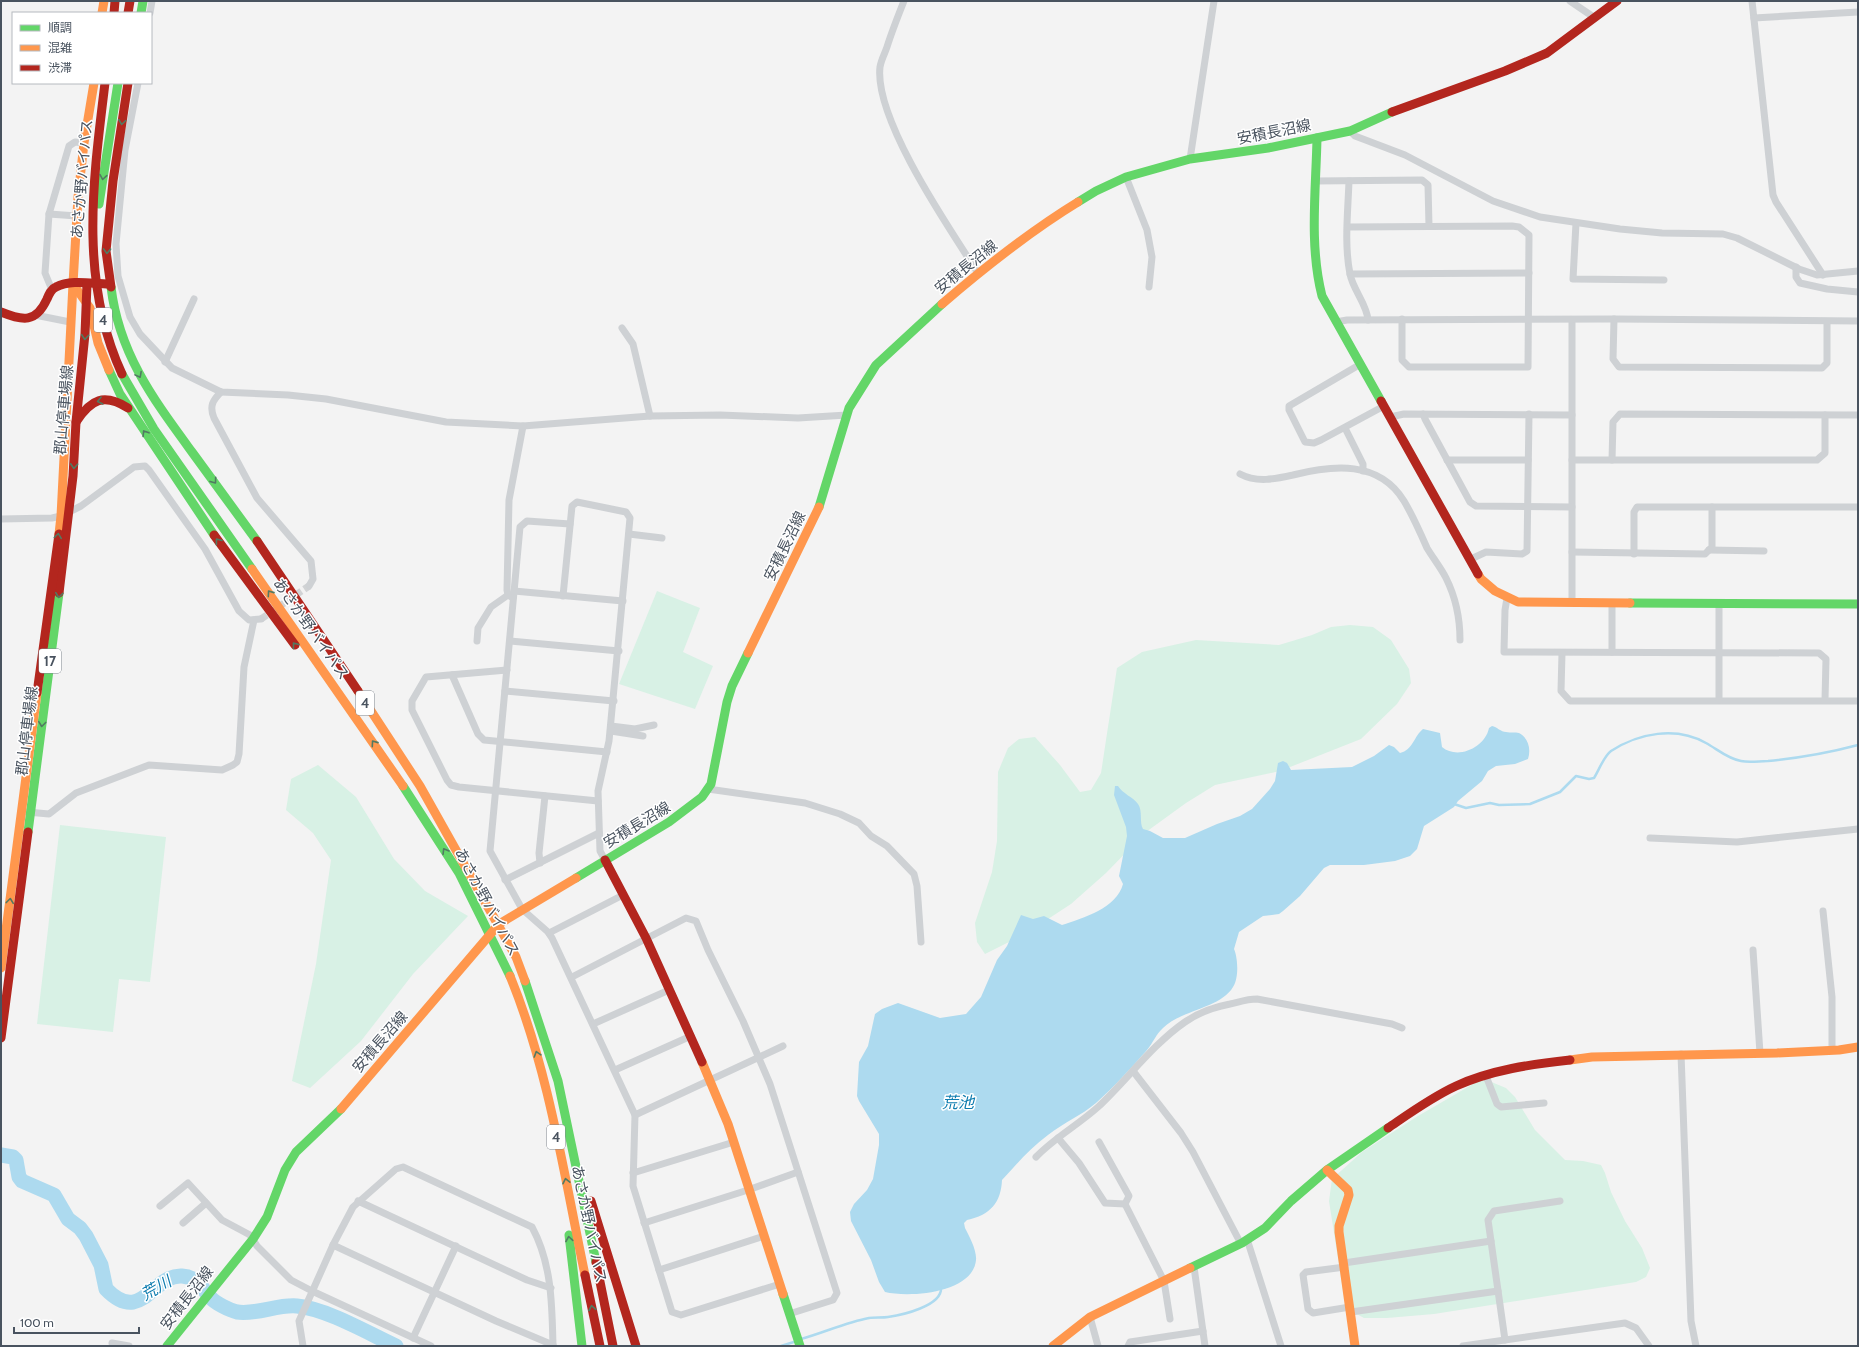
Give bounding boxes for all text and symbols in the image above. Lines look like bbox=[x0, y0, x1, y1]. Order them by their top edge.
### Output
legend bbox=[12, 12, 152, 84]
text: 順調 bbox=[48, 20, 72, 35]
text: 混雑 bbox=[48, 40, 72, 55]
text: 渋滞 bbox=[48, 60, 72, 75]
street label: 安積長沼線 bbox=[1235, 116, 1313, 148]
one-way arrow bbox=[118, 118, 127, 125]
street label: あさか野バイパス bbox=[68, 119, 96, 239]
one-way arrow bbox=[99, 174, 108, 180]
street label: 安積長沼線 bbox=[931, 236, 1001, 298]
one-way arrow bbox=[102, 248, 111, 254]
road number: 4 bbox=[94, 308, 112, 332]
one-way arrow bbox=[81, 334, 90, 340]
street label: 郡山停車場線 bbox=[51, 364, 77, 456]
one-way arrow bbox=[135, 371, 142, 378]
one-way arrow bbox=[97, 396, 104, 404]
one-way arrow bbox=[142, 430, 150, 437]
one-way arrow bbox=[69, 463, 78, 469]
one-way arrow bbox=[209, 477, 217, 484]
street label: 安積長沼線 bbox=[760, 508, 810, 584]
one-way arrow bbox=[53, 533, 62, 539]
one-way arrow bbox=[216, 538, 223, 545]
street label: あさか野バイパス bbox=[269, 575, 353, 683]
one-way arrow bbox=[268, 591, 275, 598]
one-way arrow bbox=[54, 592, 63, 598]
one-way arrow bbox=[293, 643, 300, 650]
road number: 17 bbox=[39, 649, 61, 673]
street label: 郡山停車場線 bbox=[13, 685, 41, 777]
road number: 4 bbox=[356, 691, 374, 715]
one-way arrow bbox=[38, 721, 47, 727]
one-way arrow bbox=[371, 740, 378, 747]
street label: 安積長沼線 bbox=[600, 798, 674, 852]
street label: あさか野バイパス bbox=[451, 845, 523, 959]
one-way arrow bbox=[443, 848, 450, 855]
one-way arrow bbox=[5, 898, 14, 904]
street label: 安積長沼線 bbox=[349, 1008, 411, 1076]
one-way arrow bbox=[533, 1050, 542, 1057]
water label: 荒池 bbox=[942, 1093, 976, 1112]
road number: 4 bbox=[547, 1125, 565, 1149]
street label: あさか野バイパス bbox=[568, 1164, 610, 1284]
one-way arrow bbox=[562, 1177, 570, 1184]
one-way arrow bbox=[565, 1236, 574, 1242]
street label: 安積長沼線 bbox=[157, 1263, 217, 1333]
water label: 荒川 bbox=[137, 1271, 176, 1304]
one-way arrow bbox=[589, 1305, 597, 1311]
scale bar bbox=[14, 1309, 139, 1335]
text: 100 m bbox=[20, 1315, 54, 1330]

